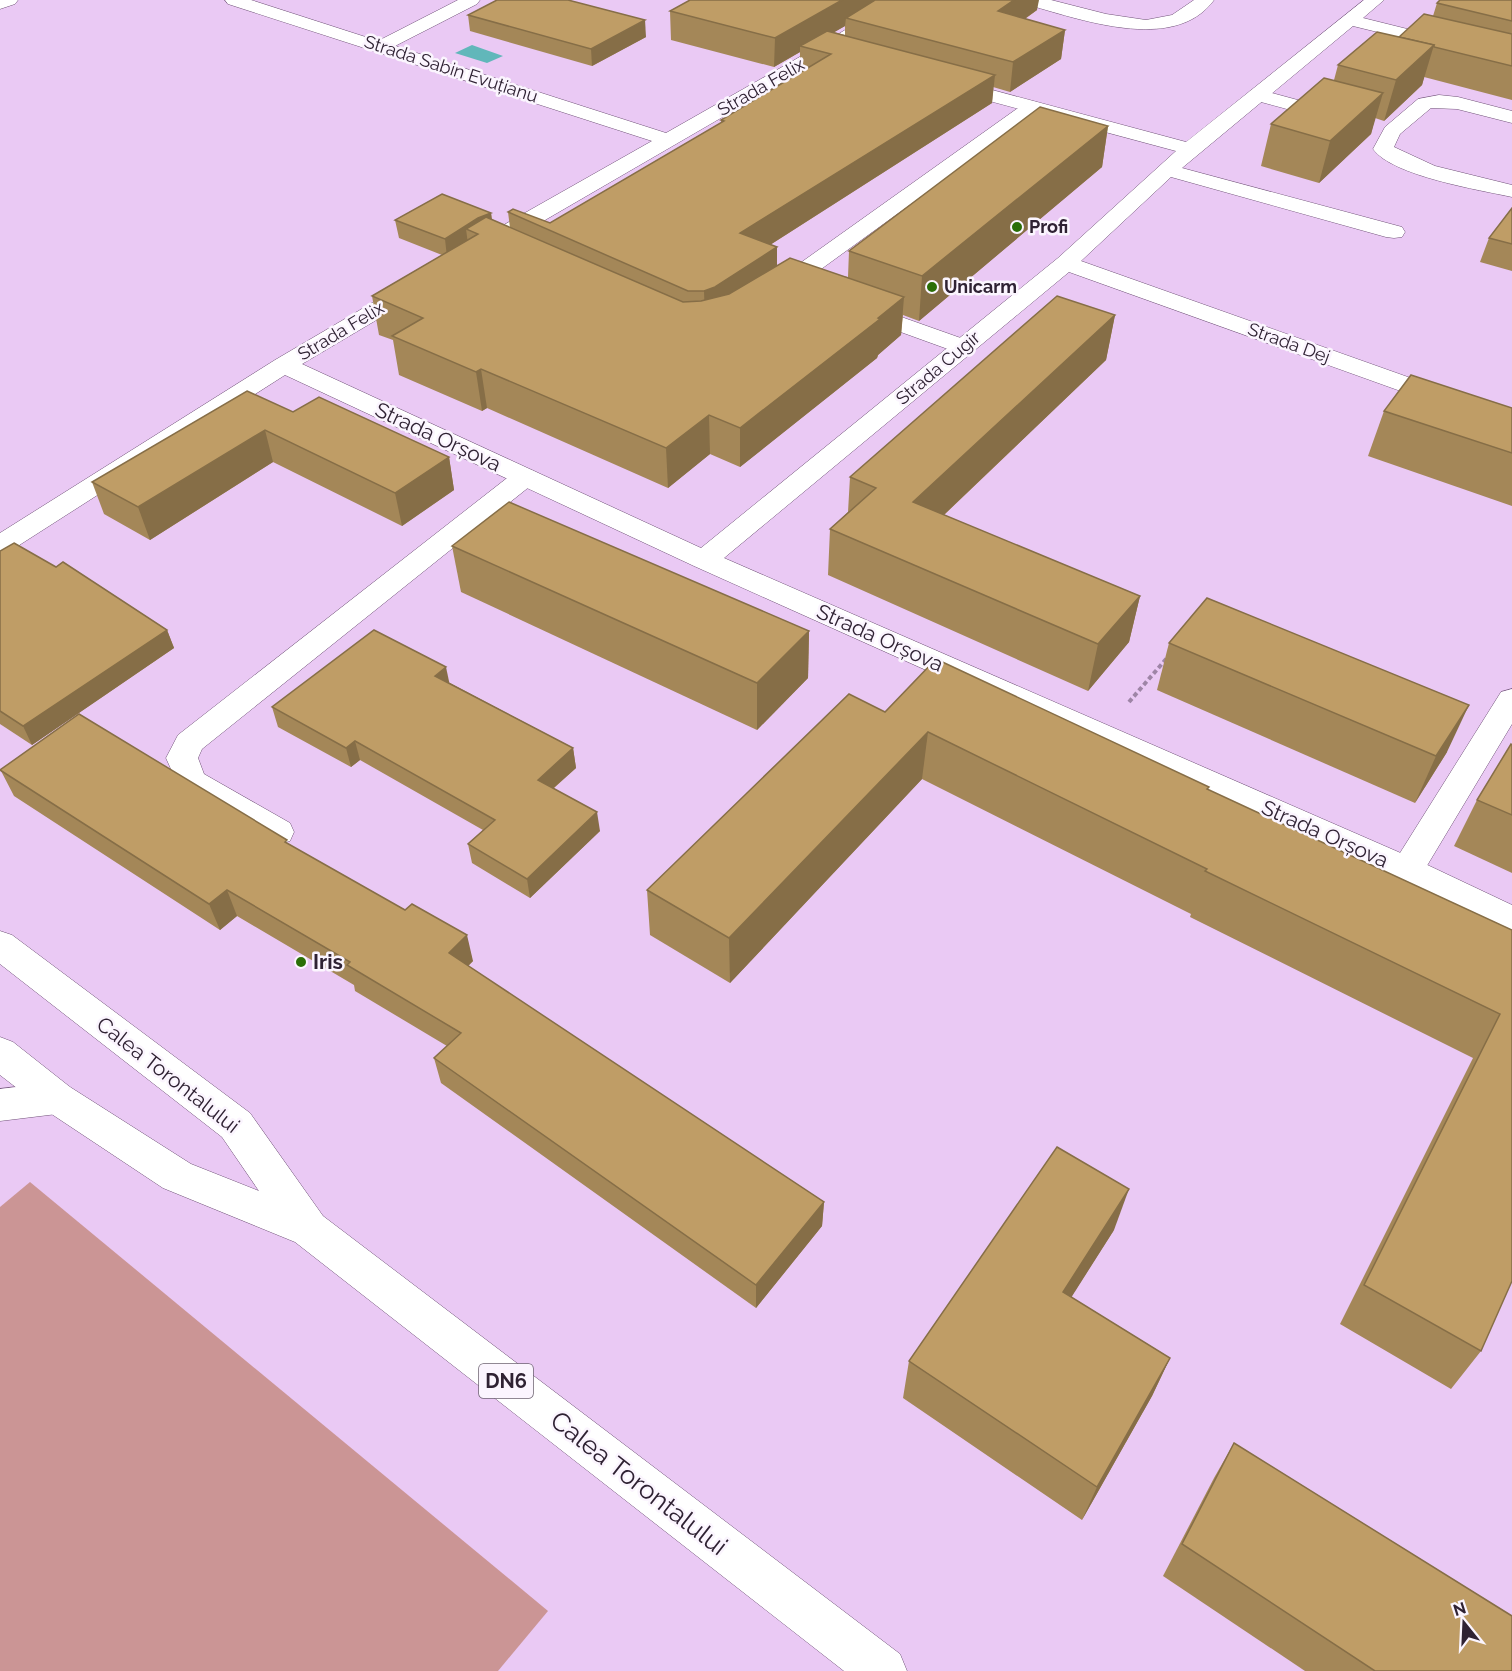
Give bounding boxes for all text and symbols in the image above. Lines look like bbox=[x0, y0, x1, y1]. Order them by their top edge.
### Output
street label: Strada Sabin Evuțianu bbox=[362, 31, 541, 107]
street label: Strada Felix bbox=[714, 53, 808, 120]
place label: Profi bbox=[1029, 216, 1068, 237]
marker: Profi bbox=[1010, 220, 1024, 234]
place label: Unicarm bbox=[944, 276, 1017, 297]
marker: Unicarm bbox=[925, 280, 939, 294]
street label: Strada Felix bbox=[294, 297, 388, 365]
street label: Strada Dej bbox=[1245, 318, 1333, 367]
street label: Strada Cugir bbox=[892, 326, 984, 409]
street label: Strada Orșova bbox=[371, 396, 505, 477]
street label: Strada Orșova bbox=[813, 598, 947, 677]
street label: Strada Orșova bbox=[1258, 794, 1392, 873]
place label: Iris bbox=[313, 949, 343, 974]
marker: Iris bbox=[294, 955, 308, 969]
street label: Calea Torontalului bbox=[92, 1011, 245, 1138]
road number: DN6 bbox=[479, 1364, 533, 1398]
street label: Calea Torontalului bbox=[545, 1405, 733, 1561]
north arrow bbox=[1434, 1593, 1494, 1653]
text: N bbox=[1451, 1598, 1468, 1620]

